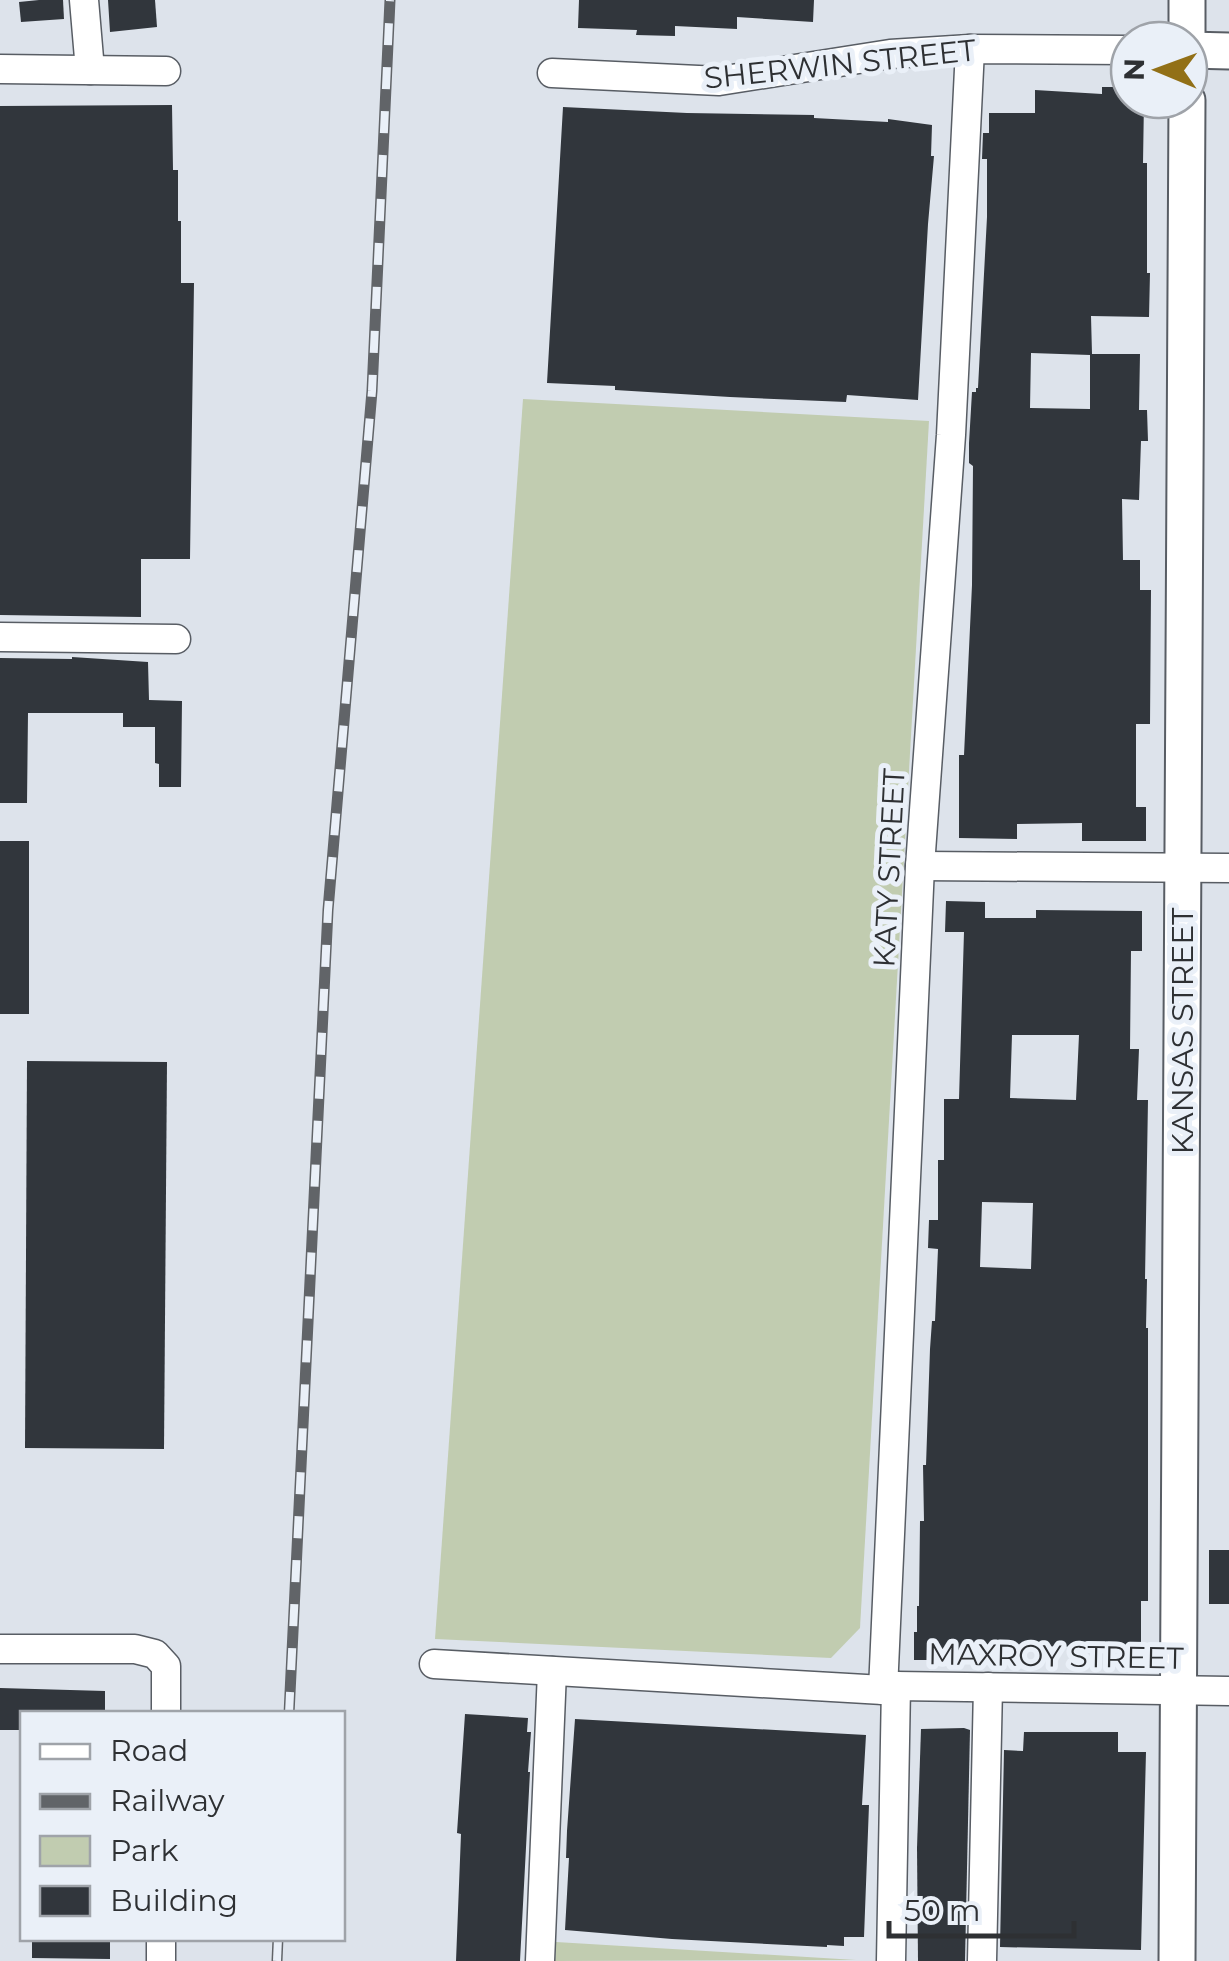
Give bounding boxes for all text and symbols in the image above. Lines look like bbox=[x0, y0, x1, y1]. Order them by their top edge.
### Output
north arrow bbox=[1109, 20, 1209, 120]
street label: SHERWIN STREET bbox=[702, 31, 979, 97]
text: N bbox=[1117, 58, 1151, 81]
street label: KATY STREET bbox=[865, 767, 913, 969]
street label: KANSAS STREET bbox=[1164, 907, 1201, 1155]
street label: MAXROY STREET bbox=[928, 1635, 1185, 1677]
legend bbox=[20, 1711, 345, 1941]
text: Road bbox=[110, 1732, 188, 1769]
text: Railway bbox=[110, 1782, 225, 1819]
text: Park bbox=[110, 1832, 179, 1869]
scale bar bbox=[889, 1876, 1074, 1938]
text: Building bbox=[110, 1882, 238, 1919]
text: 50 m bbox=[904, 1892, 981, 1929]

